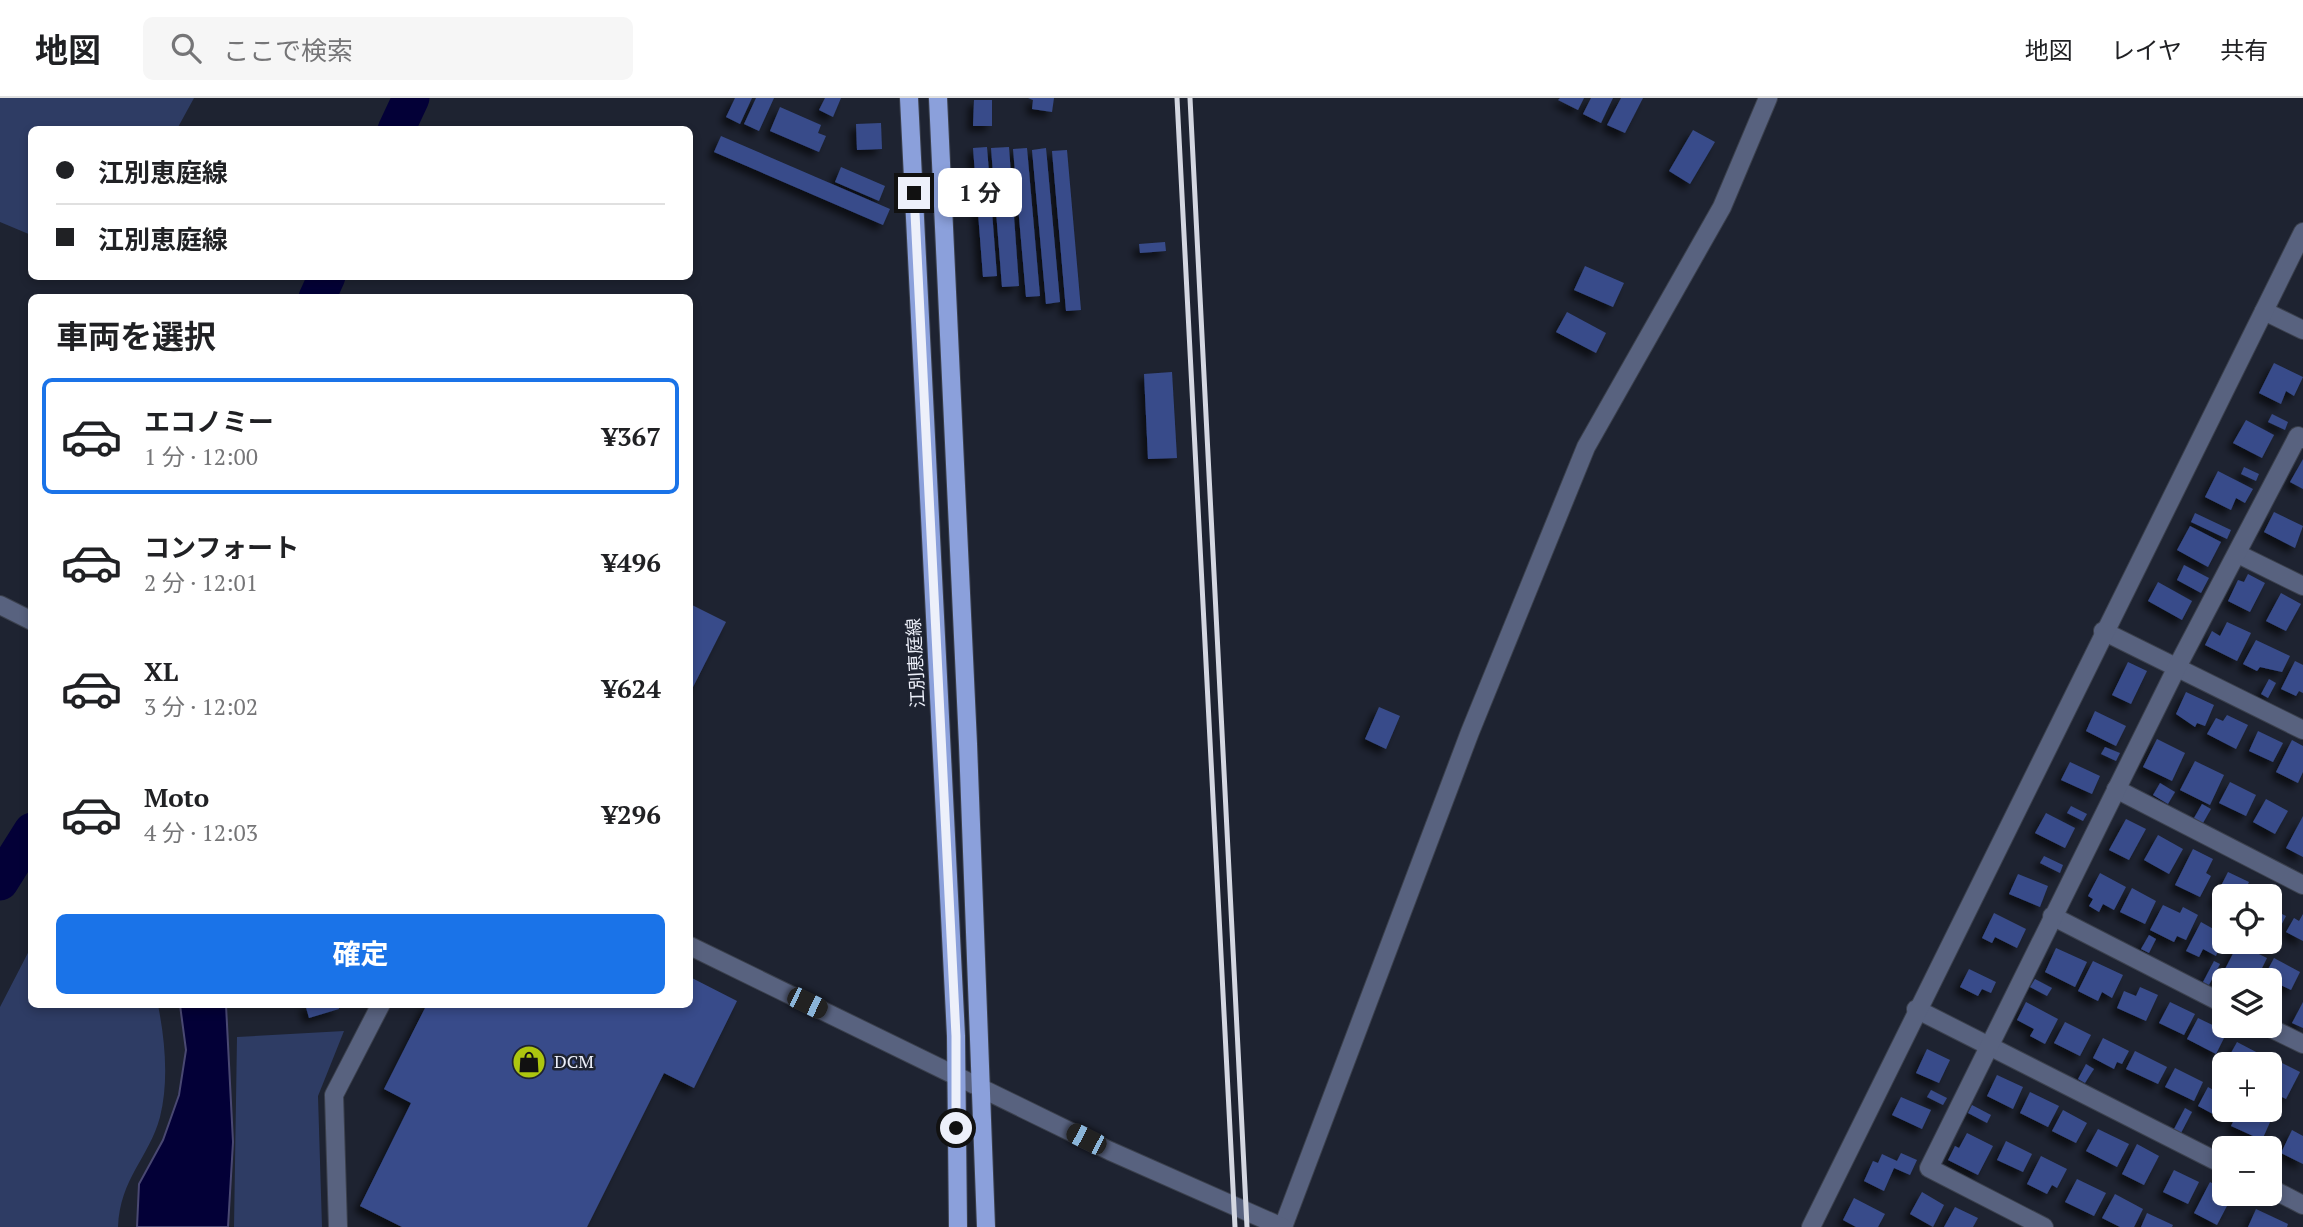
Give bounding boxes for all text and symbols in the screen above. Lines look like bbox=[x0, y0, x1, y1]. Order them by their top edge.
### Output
search box bbox=[143, 17, 633, 80]
text: 地図 bbox=[35, 28, 101, 71]
icon: search bbox=[167, 29, 205, 67]
text: ここで検索 bbox=[223, 33, 353, 67]
text: 地図 bbox=[2025, 34, 2073, 66]
text: レイヤ bbox=[2111, 34, 2182, 66]
text: 共有 bbox=[2220, 34, 2268, 66]
text: 江別恵庭線 bbox=[98, 155, 228, 189]
callout: 1 分 bbox=[939, 168, 1023, 217]
route end bbox=[898, 177, 930, 209]
text: 1 分 bbox=[959, 177, 1001, 208]
text: 江別恵庭線 bbox=[98, 222, 228, 256]
text: 車両を選択 bbox=[56, 315, 216, 357]
text: エコノミー bbox=[144, 404, 274, 438]
icon: car bbox=[60, 405, 123, 468]
text: ¥367 bbox=[602, 419, 661, 453]
text: 1 分 · 12:00 bbox=[144, 441, 258, 472]
text: コンフォート bbox=[144, 530, 299, 564]
icon: car bbox=[60, 531, 123, 594]
text: ¥496 bbox=[602, 545, 661, 579]
text: 2 分 · 12:01 bbox=[144, 567, 258, 598]
street label: 江別恵庭線 bbox=[901, 617, 929, 709]
text: XL bbox=[144, 654, 178, 688]
icon: car bbox=[60, 657, 123, 720]
text: ¥624 bbox=[602, 671, 661, 705]
text: 3 分 · 12:02 bbox=[144, 691, 258, 722]
text: Moto bbox=[144, 780, 209, 814]
icon: car bbox=[60, 783, 123, 846]
text: ¥296 bbox=[602, 797, 661, 831]
text: 4 分 · 12:03 bbox=[144, 817, 258, 848]
map controls bbox=[2212, 884, 2282, 1206]
button: locate bbox=[2212, 884, 2282, 954]
button: 確定 bbox=[56, 914, 665, 994]
button: layers bbox=[2212, 968, 2282, 1038]
car bbox=[784, 984, 831, 1022]
shop icon: DCM bbox=[510, 1043, 548, 1081]
place label: DCM bbox=[554, 1049, 594, 1073]
button: + bbox=[2212, 1052, 2282, 1122]
route start bbox=[940, 1112, 972, 1144]
car bbox=[1063, 1120, 1110, 1158]
button: − bbox=[2212, 1136, 2282, 1206]

